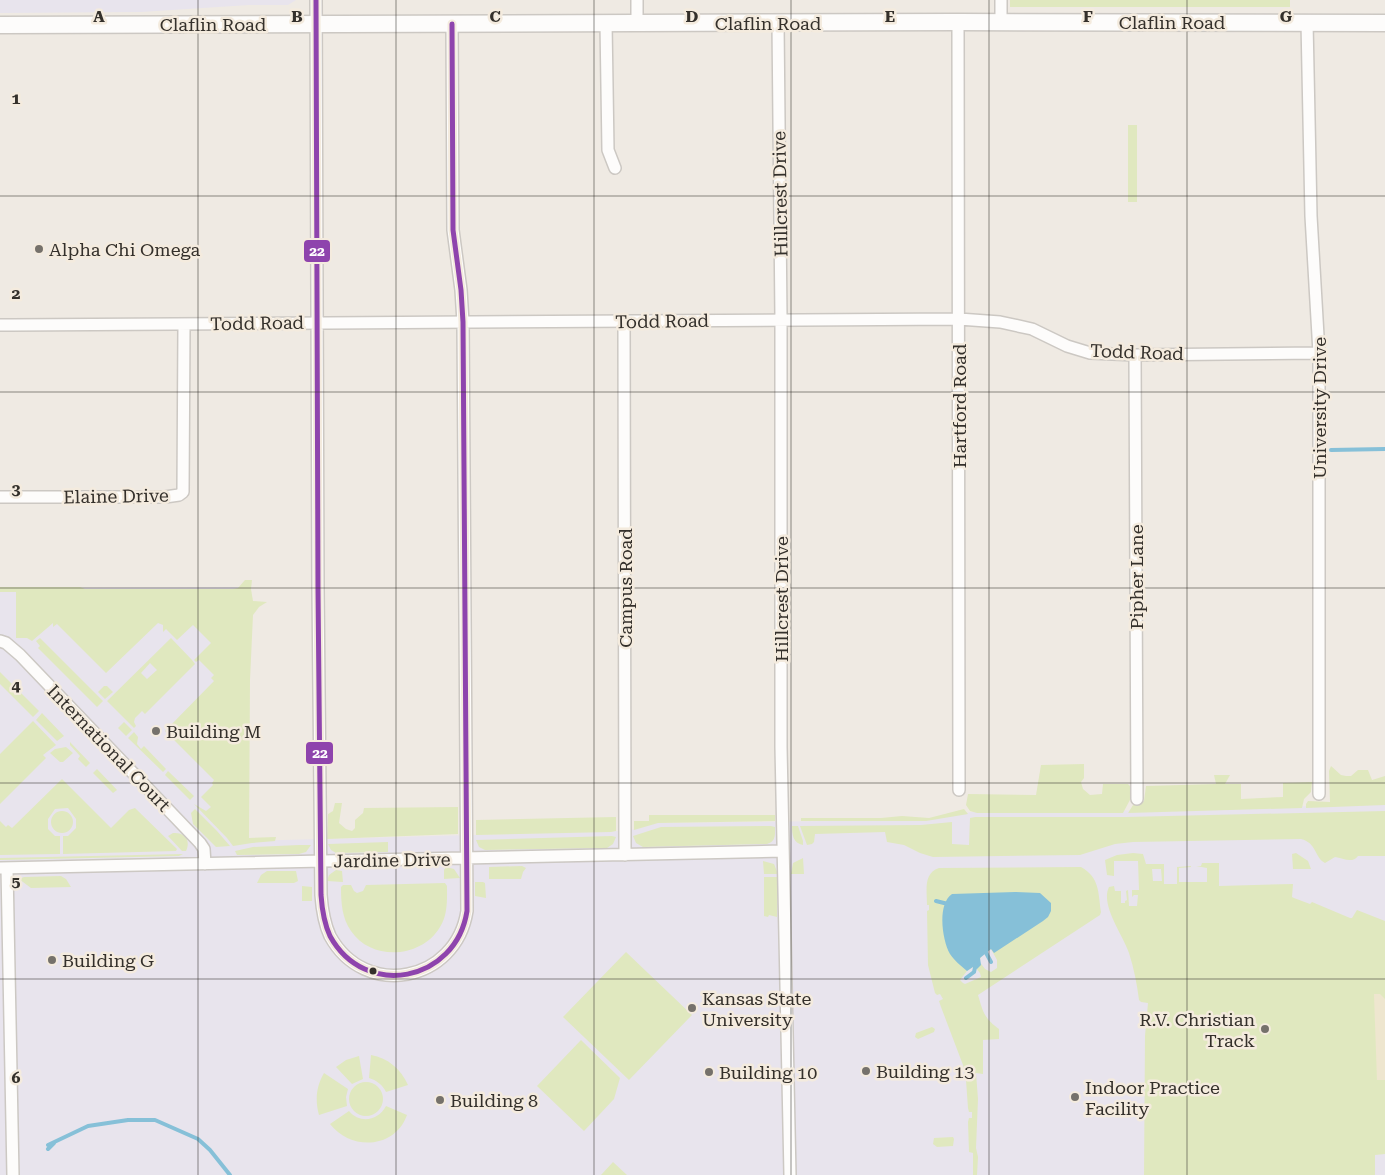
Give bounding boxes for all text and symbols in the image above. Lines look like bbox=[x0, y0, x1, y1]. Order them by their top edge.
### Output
text: A bbox=[93, 7, 105, 26]
text: B bbox=[291, 7, 303, 26]
text: C bbox=[489, 7, 501, 26]
text: D bbox=[686, 7, 699, 26]
text: E bbox=[885, 7, 895, 26]
text: F bbox=[1083, 7, 1093, 26]
text: G bbox=[1280, 7, 1293, 26]
street label: Claflin Road bbox=[1119, 12, 1226, 33]
street label: Claflin Road bbox=[715, 13, 822, 34]
street label: Claflin Road bbox=[160, 14, 267, 35]
text: 1 bbox=[12, 89, 21, 108]
street label: Hillcrest Drive bbox=[768, 131, 792, 257]
place label: Alpha Chi Omega bbox=[49, 239, 200, 260]
line badge: 22 bbox=[303, 239, 331, 263]
marker: Alpha Chi Omega bbox=[33, 243, 45, 255]
text: 22 bbox=[309, 243, 325, 259]
text: 2 bbox=[12, 284, 21, 303]
street label: Todd Road bbox=[615, 310, 710, 332]
street label: Todd Road bbox=[210, 312, 305, 334]
street label: University Drive bbox=[1309, 337, 1330, 479]
street label: Todd Road bbox=[1090, 340, 1185, 364]
street label: Hartford Road bbox=[949, 343, 970, 468]
text: 3 bbox=[12, 480, 21, 499]
street label: Elaine Drive bbox=[63, 485, 169, 507]
street label: Pipher Lane bbox=[1126, 524, 1147, 630]
street label: Campus Road bbox=[615, 528, 636, 648]
street label: Hillcrest Drive bbox=[771, 536, 792, 662]
text: 4 bbox=[12, 676, 21, 695]
street label: International Court bbox=[43, 680, 175, 816]
place label: Building M bbox=[166, 721, 261, 742]
marker: Building M bbox=[150, 725, 162, 737]
line badge: 22 bbox=[305, 741, 334, 765]
text: 22 bbox=[312, 745, 328, 761]
street label: Jardine Drive bbox=[333, 848, 451, 872]
text: 5 bbox=[12, 872, 21, 891]
place label: Building G bbox=[62, 950, 154, 971]
marker: Building G bbox=[46, 954, 58, 966]
unlabelled marker bbox=[368, 966, 378, 976]
place label: Kansas State University bbox=[702, 988, 811, 1030]
marker: Kansas State University bbox=[686, 1002, 698, 1014]
place label: R.V. Christian Track bbox=[1139, 1009, 1255, 1051]
marker: R.V. Christian Track bbox=[1259, 1023, 1271, 1035]
place label: Building 13 bbox=[876, 1061, 974, 1082]
place label: Building 10 bbox=[719, 1062, 817, 1083]
marker: Building 13 bbox=[860, 1065, 872, 1077]
marker: Building 10 bbox=[703, 1066, 715, 1078]
text: 6 bbox=[12, 1068, 21, 1087]
place label: Indoor Practice Facility bbox=[1085, 1077, 1220, 1119]
place label: Building 8 bbox=[450, 1090, 538, 1111]
marker: Indoor Practice Facility bbox=[1069, 1091, 1081, 1103]
marker: Building 8 bbox=[434, 1094, 446, 1106]

